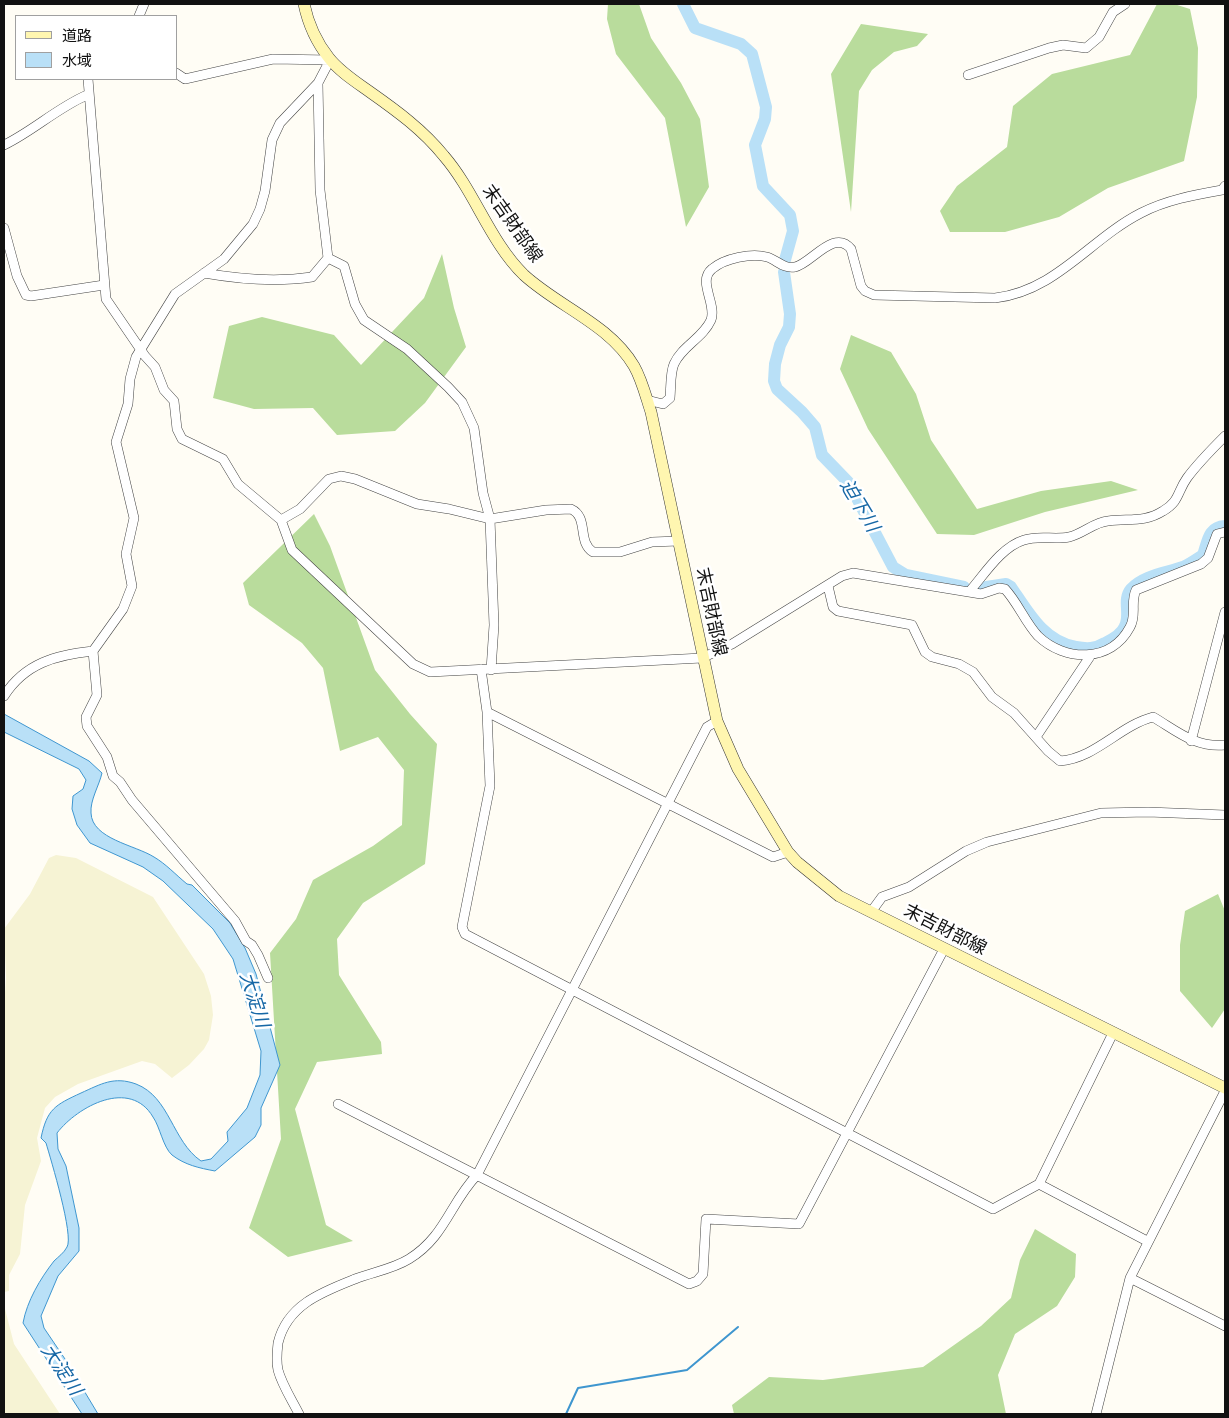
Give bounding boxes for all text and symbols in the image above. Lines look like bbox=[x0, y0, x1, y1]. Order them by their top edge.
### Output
legend bbox=[15, 15, 178, 80]
text: 道路 bbox=[62, 25, 92, 45]
text: 水域 bbox=[62, 50, 92, 70]
street label: 末吉財部線 bbox=[477, 181, 547, 267]
water label: 迫下川 bbox=[835, 476, 883, 536]
street label: 末吉財部線 bbox=[691, 566, 731, 658]
street label: 末吉財部線 bbox=[900, 900, 990, 960]
water label: 大淀川 bbox=[234, 969, 274, 1031]
water label: 大淀川 bbox=[36, 1340, 86, 1400]

